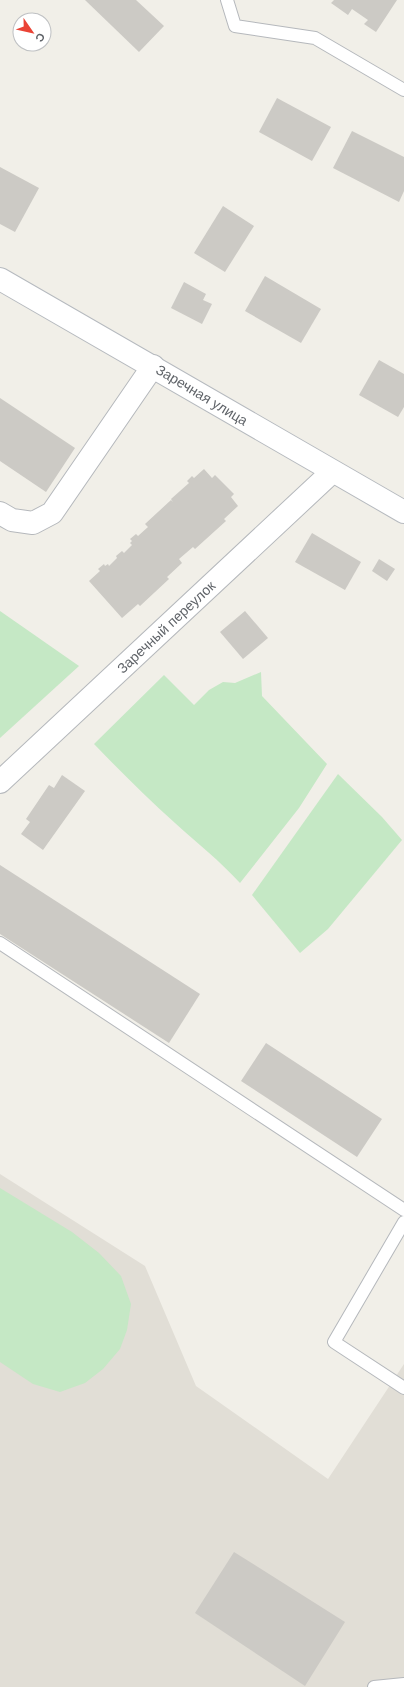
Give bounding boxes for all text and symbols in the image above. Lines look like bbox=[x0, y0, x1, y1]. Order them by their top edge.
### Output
north arrow bbox=[12, 12, 52, 52]
text: С bbox=[33, 31, 47, 44]
street label: Заречная улица bbox=[153, 361, 251, 429]
street label: Заречный переулок bbox=[114, 577, 219, 676]

